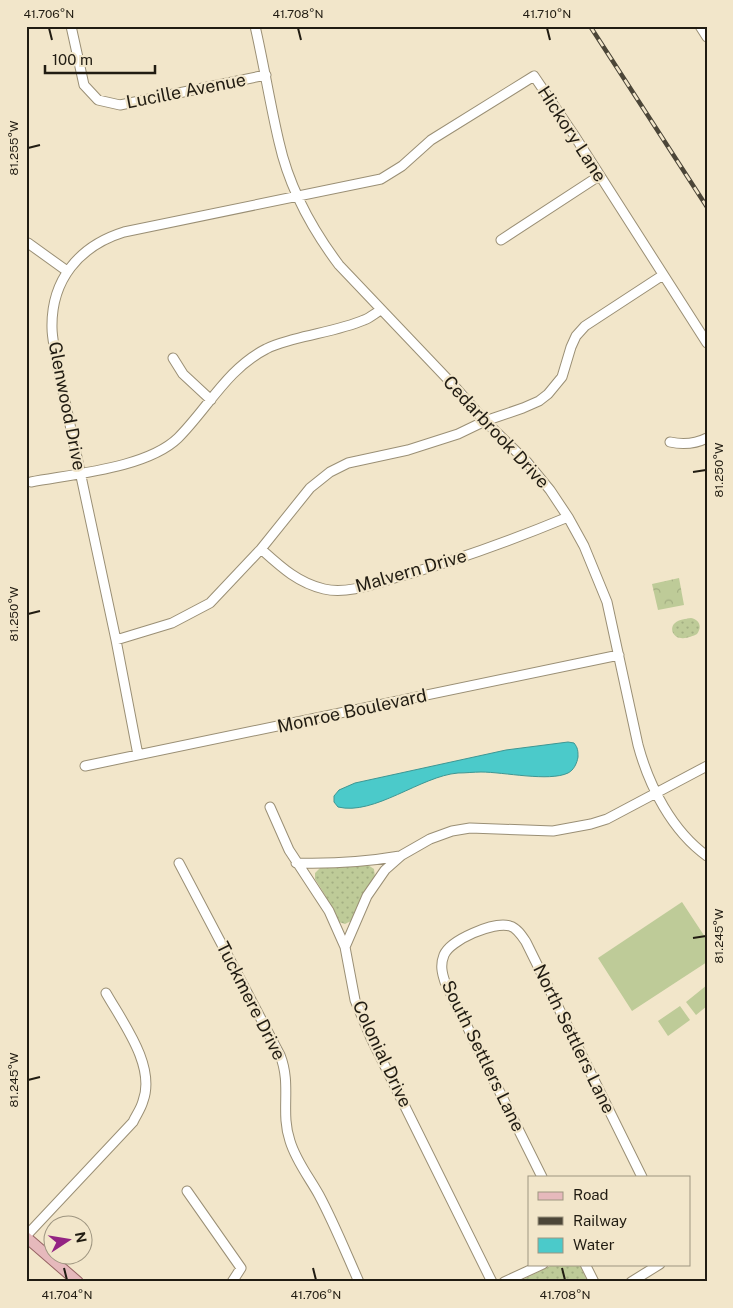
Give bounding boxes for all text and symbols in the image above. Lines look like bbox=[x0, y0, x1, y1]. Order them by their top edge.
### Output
text: 41.706°N bbox=[24, 7, 74, 21]
text: 41.708°N bbox=[272, 7, 324, 21]
text: 41.710°N bbox=[523, 7, 571, 21]
scale bar bbox=[45, 42, 155, 74]
text: 100 m bbox=[52, 51, 93, 68]
street label: Lucille Avenue bbox=[124, 69, 248, 112]
street label: Hickory Lane bbox=[534, 82, 611, 185]
text: 81.255°W bbox=[7, 120, 21, 176]
street label: Glenwood Drive bbox=[45, 340, 90, 472]
street label: Cedarbrook Drive bbox=[439, 371, 554, 492]
text: 81.250°W bbox=[712, 442, 726, 497]
street label: Malvern Drive bbox=[353, 545, 469, 596]
text: 81.250°W bbox=[7, 586, 21, 641]
street label: Monroe Boulevard bbox=[275, 684, 429, 737]
text: 81.245°W bbox=[712, 908, 726, 963]
street label: Tuckmere Drive bbox=[213, 938, 290, 1063]
street label: North Settlers Lane bbox=[529, 961, 620, 1117]
street label: South Settlers Lane bbox=[438, 977, 529, 1135]
street label: Colonial Drive bbox=[349, 997, 416, 1111]
text: 81.245°W bbox=[7, 1052, 21, 1107]
legend bbox=[528, 1176, 690, 1266]
text: Road bbox=[573, 1186, 609, 1203]
text: Railway bbox=[573, 1212, 627, 1229]
north arrow bbox=[42, 1216, 92, 1266]
text: N bbox=[72, 1230, 90, 1244]
text: Water bbox=[573, 1236, 615, 1253]
text: 41.704°N bbox=[42, 1288, 92, 1302]
text: 41.706°N bbox=[291, 1288, 341, 1302]
text: 41.708°N bbox=[539, 1288, 591, 1302]

